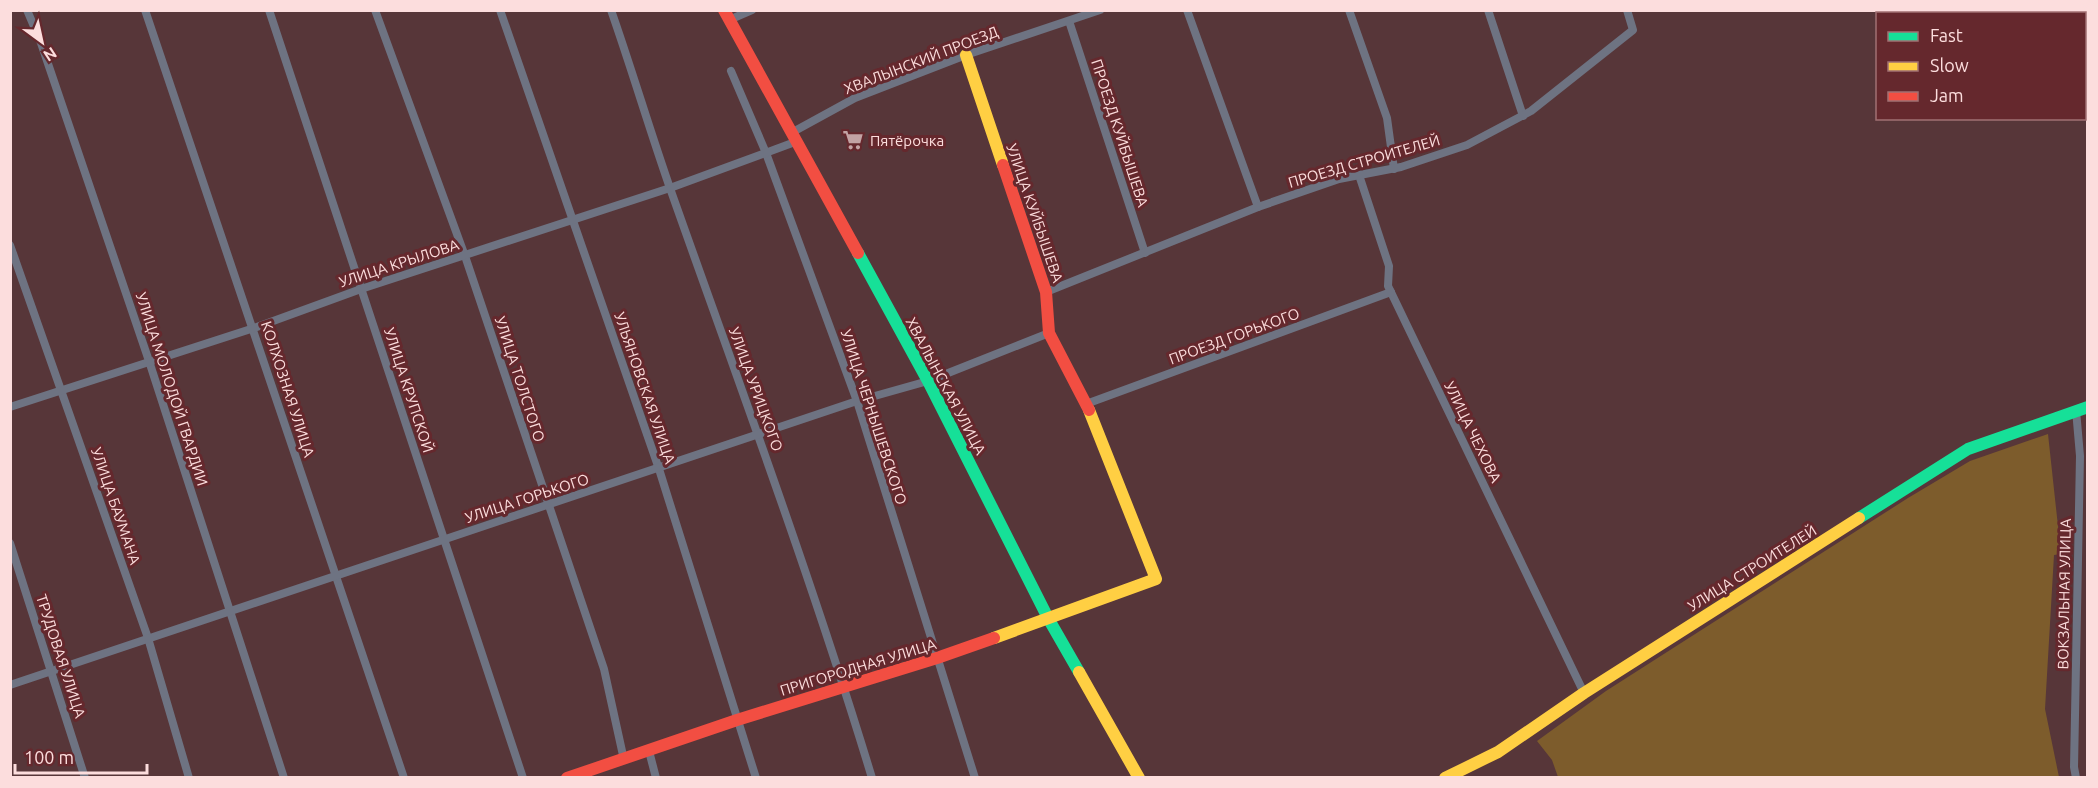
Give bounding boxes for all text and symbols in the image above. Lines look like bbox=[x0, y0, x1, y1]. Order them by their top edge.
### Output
north arrow bbox=[12, 12, 72, 72]
legend bbox=[1876, 12, 2086, 120]
street label: ХВАЛЫНСКИЙ ПРОЕЗД bbox=[842, 23, 1000, 97]
text: Fast bbox=[1930, 25, 1963, 45]
text: N bbox=[40, 44, 60, 65]
text: Slow bbox=[1930, 55, 1969, 75]
street label: ПРОЕЗД КУЙБЫШЕВА bbox=[1088, 57, 1152, 209]
text: Jam bbox=[1930, 85, 1964, 105]
supermarket icon: Пятёрочка bbox=[841, 128, 865, 152]
street label: ПРОЕЗД СТРОИТЕЛЕЙ bbox=[1286, 131, 1442, 191]
place label: Пятёрочка bbox=[870, 132, 944, 149]
street label: УЛИЦА КУЙБЫШЕВА bbox=[1003, 141, 1067, 285]
street label: УЛИЦА КРЫЛОВА bbox=[337, 236, 461, 290]
street label: УЛИЦА МОЛОДОЙ ГВАРДИИ bbox=[133, 290, 211, 488]
street label: ПРОЕЗД ГОРЬКОГО bbox=[1166, 304, 1302, 368]
street label: УЛЬЯНОВСКАЯ УЛИЦА bbox=[611, 310, 679, 466]
street label: УЛИЦА ТОЛСТОГО bbox=[492, 314, 548, 444]
street label: ХВАЛЫНСКАЯ УЛИЦА bbox=[903, 314, 990, 458]
street label: КОЛХОЗНАЯ УЛИЦА bbox=[258, 319, 318, 459]
street label: УЛИЦА КРУПСКОЙ bbox=[381, 325, 437, 455]
street label: УЛИЦА УРИЦКОГО bbox=[726, 325, 786, 453]
street label: УЛИЦА ЧЕРНЫШЕВСКОГО bbox=[838, 327, 910, 507]
street label: УЛИЦА ЧЕХОВА bbox=[1441, 379, 1505, 486]
street label: УЛИЦА БАУМАНА bbox=[88, 445, 144, 567]
street label: УЛИЦА ГОРЬКОГО bbox=[463, 470, 591, 526]
street label: ВОКЗАЛЬНАЯ УЛИЦА bbox=[2054, 518, 2074, 670]
street label: УЛИЦА СТРОИТЕЛЕЙ bbox=[1685, 522, 1819, 614]
street label: ТРУДОВАЯ УЛИЦА bbox=[33, 592, 89, 720]
street label: ПРИГОРОДНАЯ УЛИЦА bbox=[778, 635, 938, 699]
scale bar bbox=[15, 737, 147, 775]
text: 100 m bbox=[24, 747, 74, 767]

